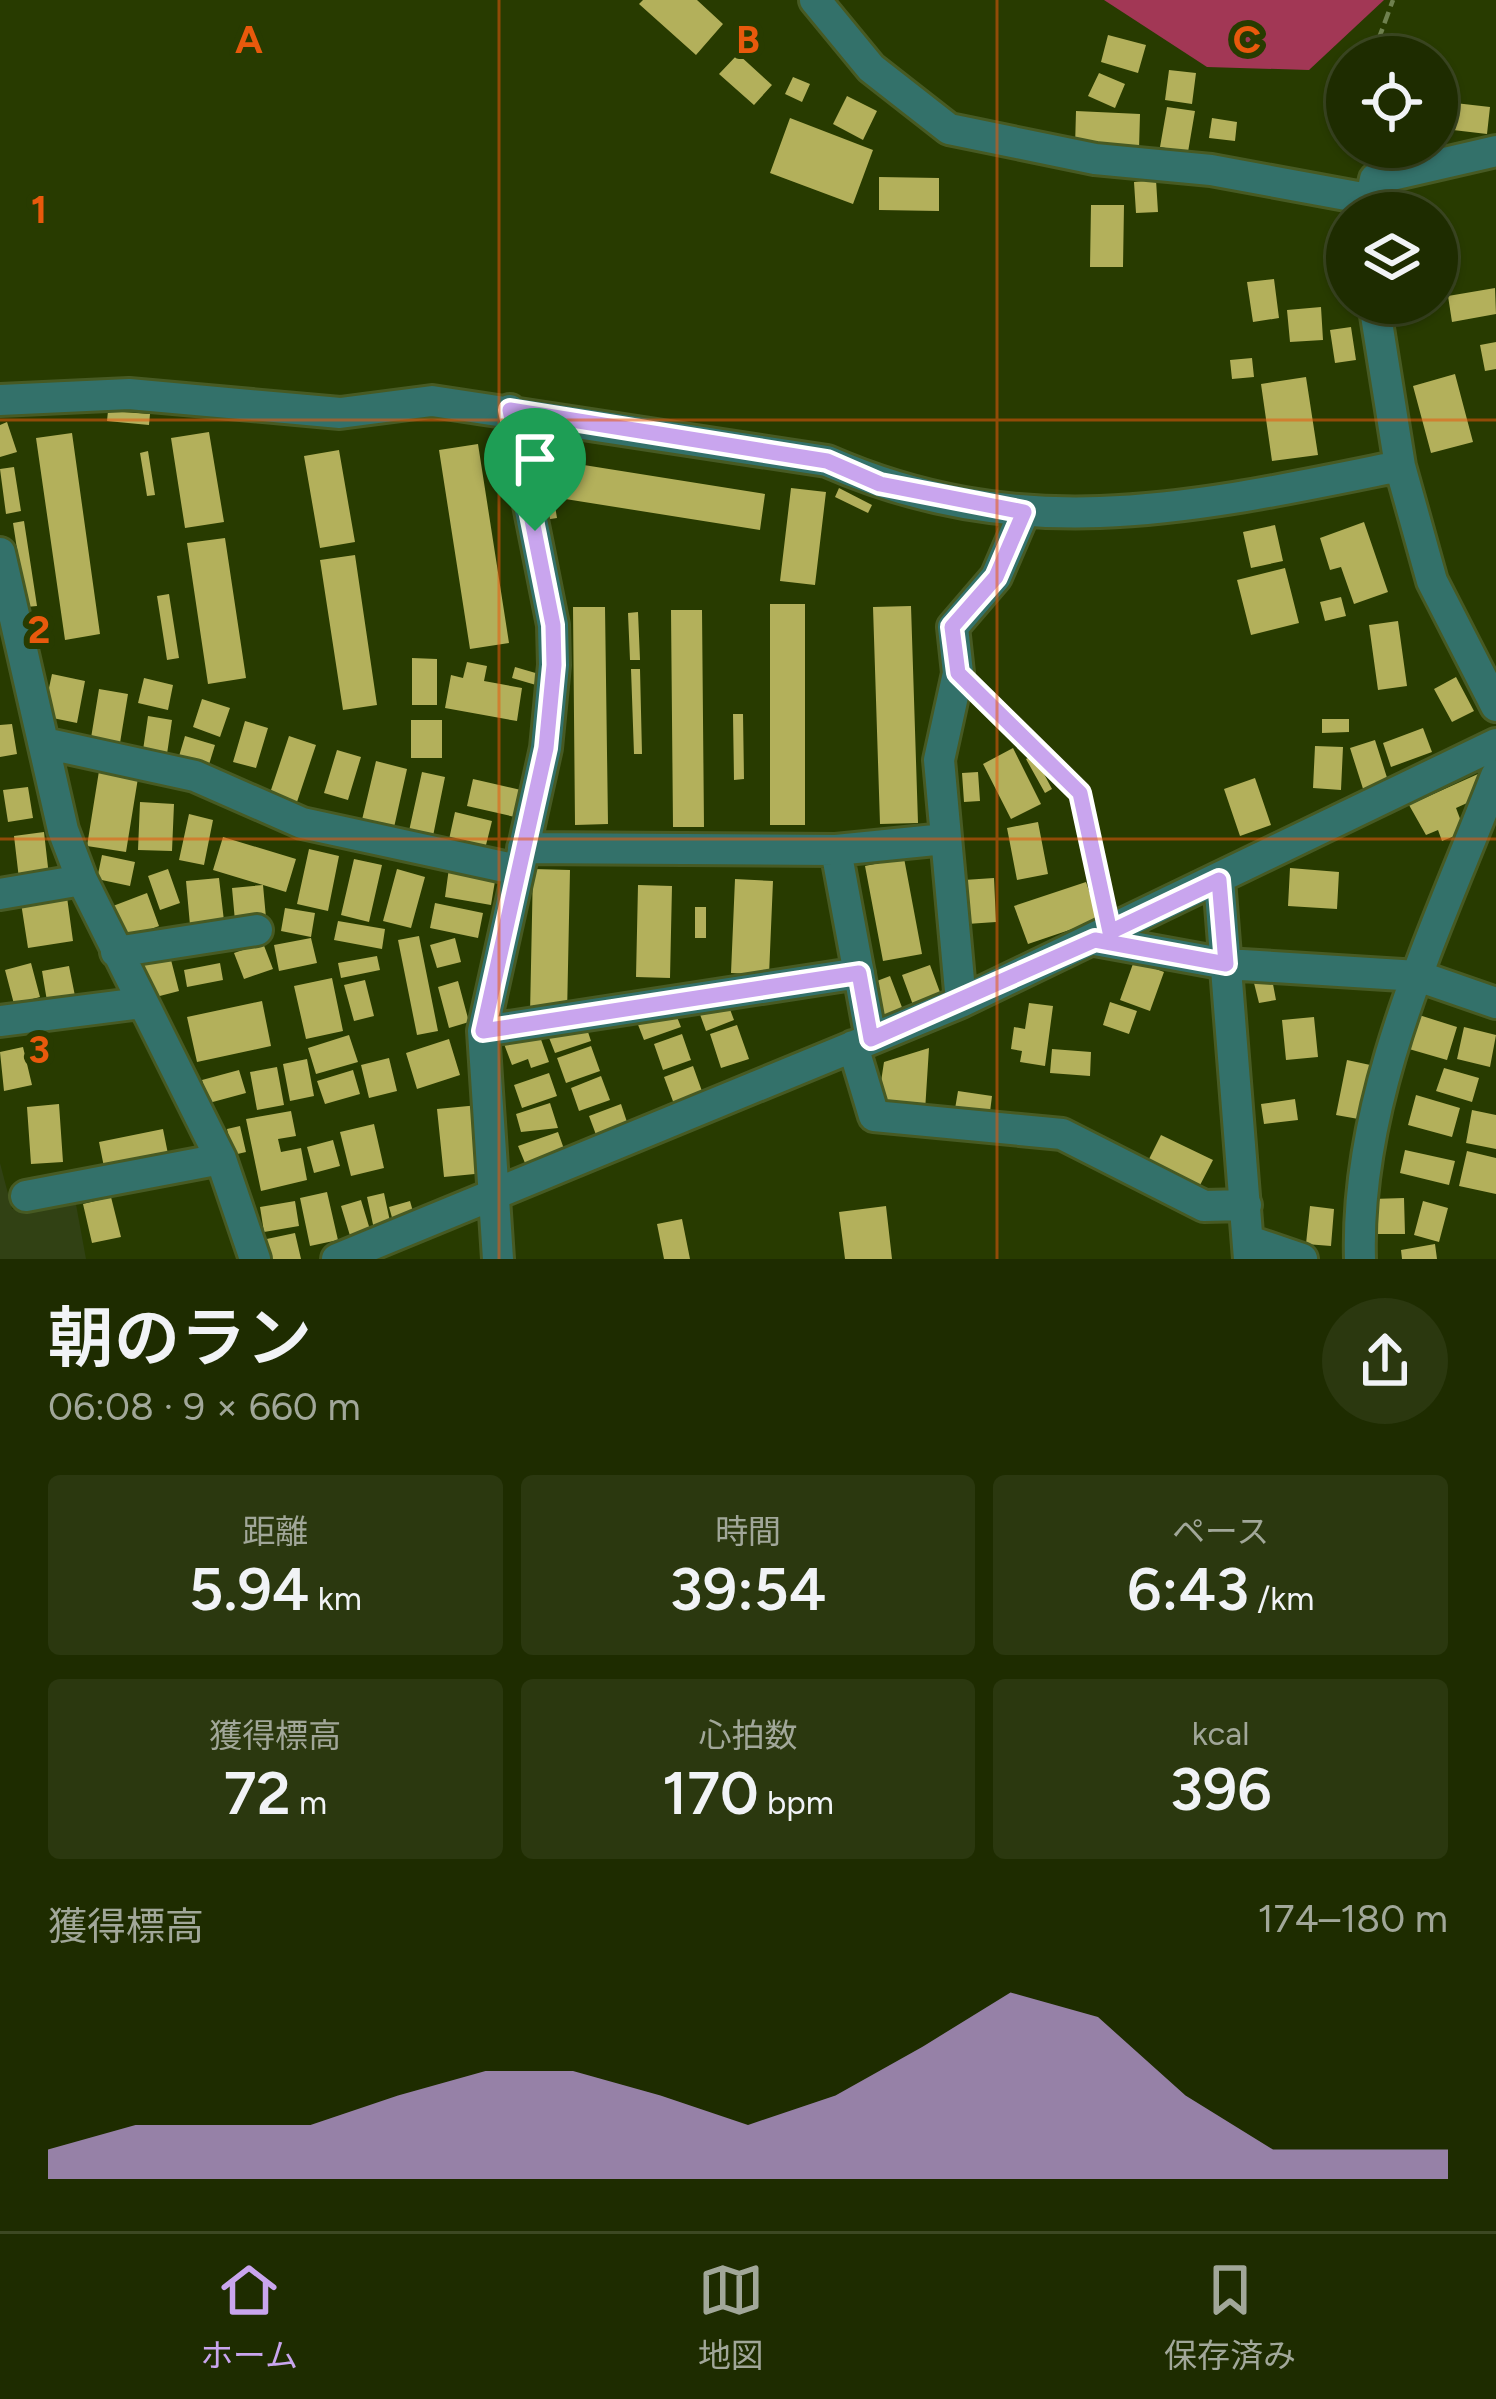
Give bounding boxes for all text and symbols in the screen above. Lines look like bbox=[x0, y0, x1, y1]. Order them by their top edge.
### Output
text: A bbox=[235, 16, 263, 63]
text: B bbox=[736, 16, 760, 63]
text: C bbox=[1233, 16, 1261, 63]
map controls bbox=[1326, 36, 1458, 324]
button: locate bbox=[1326, 36, 1458, 168]
text: 1 bbox=[31, 186, 47, 233]
button: layers bbox=[1326, 192, 1458, 324]
pin bbox=[484, 408, 586, 531]
icon: arrive bbox=[502, 426, 568, 492]
text: 2 bbox=[28, 606, 50, 653]
text: 3 bbox=[28, 1026, 50, 1073]
text: 朝のラン bbox=[48, 1298, 312, 1378]
button: share bbox=[1322, 1298, 1448, 1424]
text: 06:08 · 9 × 660 m bbox=[48, 1383, 361, 1430]
text: 距離 bbox=[242, 1512, 308, 1551]
text: 時間 bbox=[715, 1512, 781, 1551]
text: ペース bbox=[1172, 1512, 1269, 1551]
text: 5.94 bbox=[189, 1553, 310, 1625]
text: 39:54 bbox=[670, 1553, 826, 1625]
text: 6:43 bbox=[1127, 1553, 1249, 1625]
text: km bbox=[310, 1579, 362, 1618]
text: /km bbox=[1249, 1579, 1314, 1618]
text: kcal bbox=[1192, 1714, 1249, 1753]
text: 獲得標高 bbox=[209, 1716, 341, 1755]
text: 心拍数 bbox=[698, 1716, 797, 1755]
text: 396 bbox=[1170, 1753, 1272, 1825]
text: 72 bbox=[224, 1757, 291, 1829]
text: 170 bbox=[662, 1757, 759, 1829]
text: m bbox=[291, 1783, 327, 1822]
text: bpm bbox=[759, 1783, 834, 1822]
text: 174–180 m bbox=[1257, 1895, 1448, 1942]
text: 獲得標高 bbox=[48, 1903, 204, 1950]
tab: ホーム bbox=[200, 2257, 298, 2377]
tab: 地図 bbox=[698, 2257, 764, 2377]
tab: 保存済み bbox=[1164, 2257, 1296, 2377]

